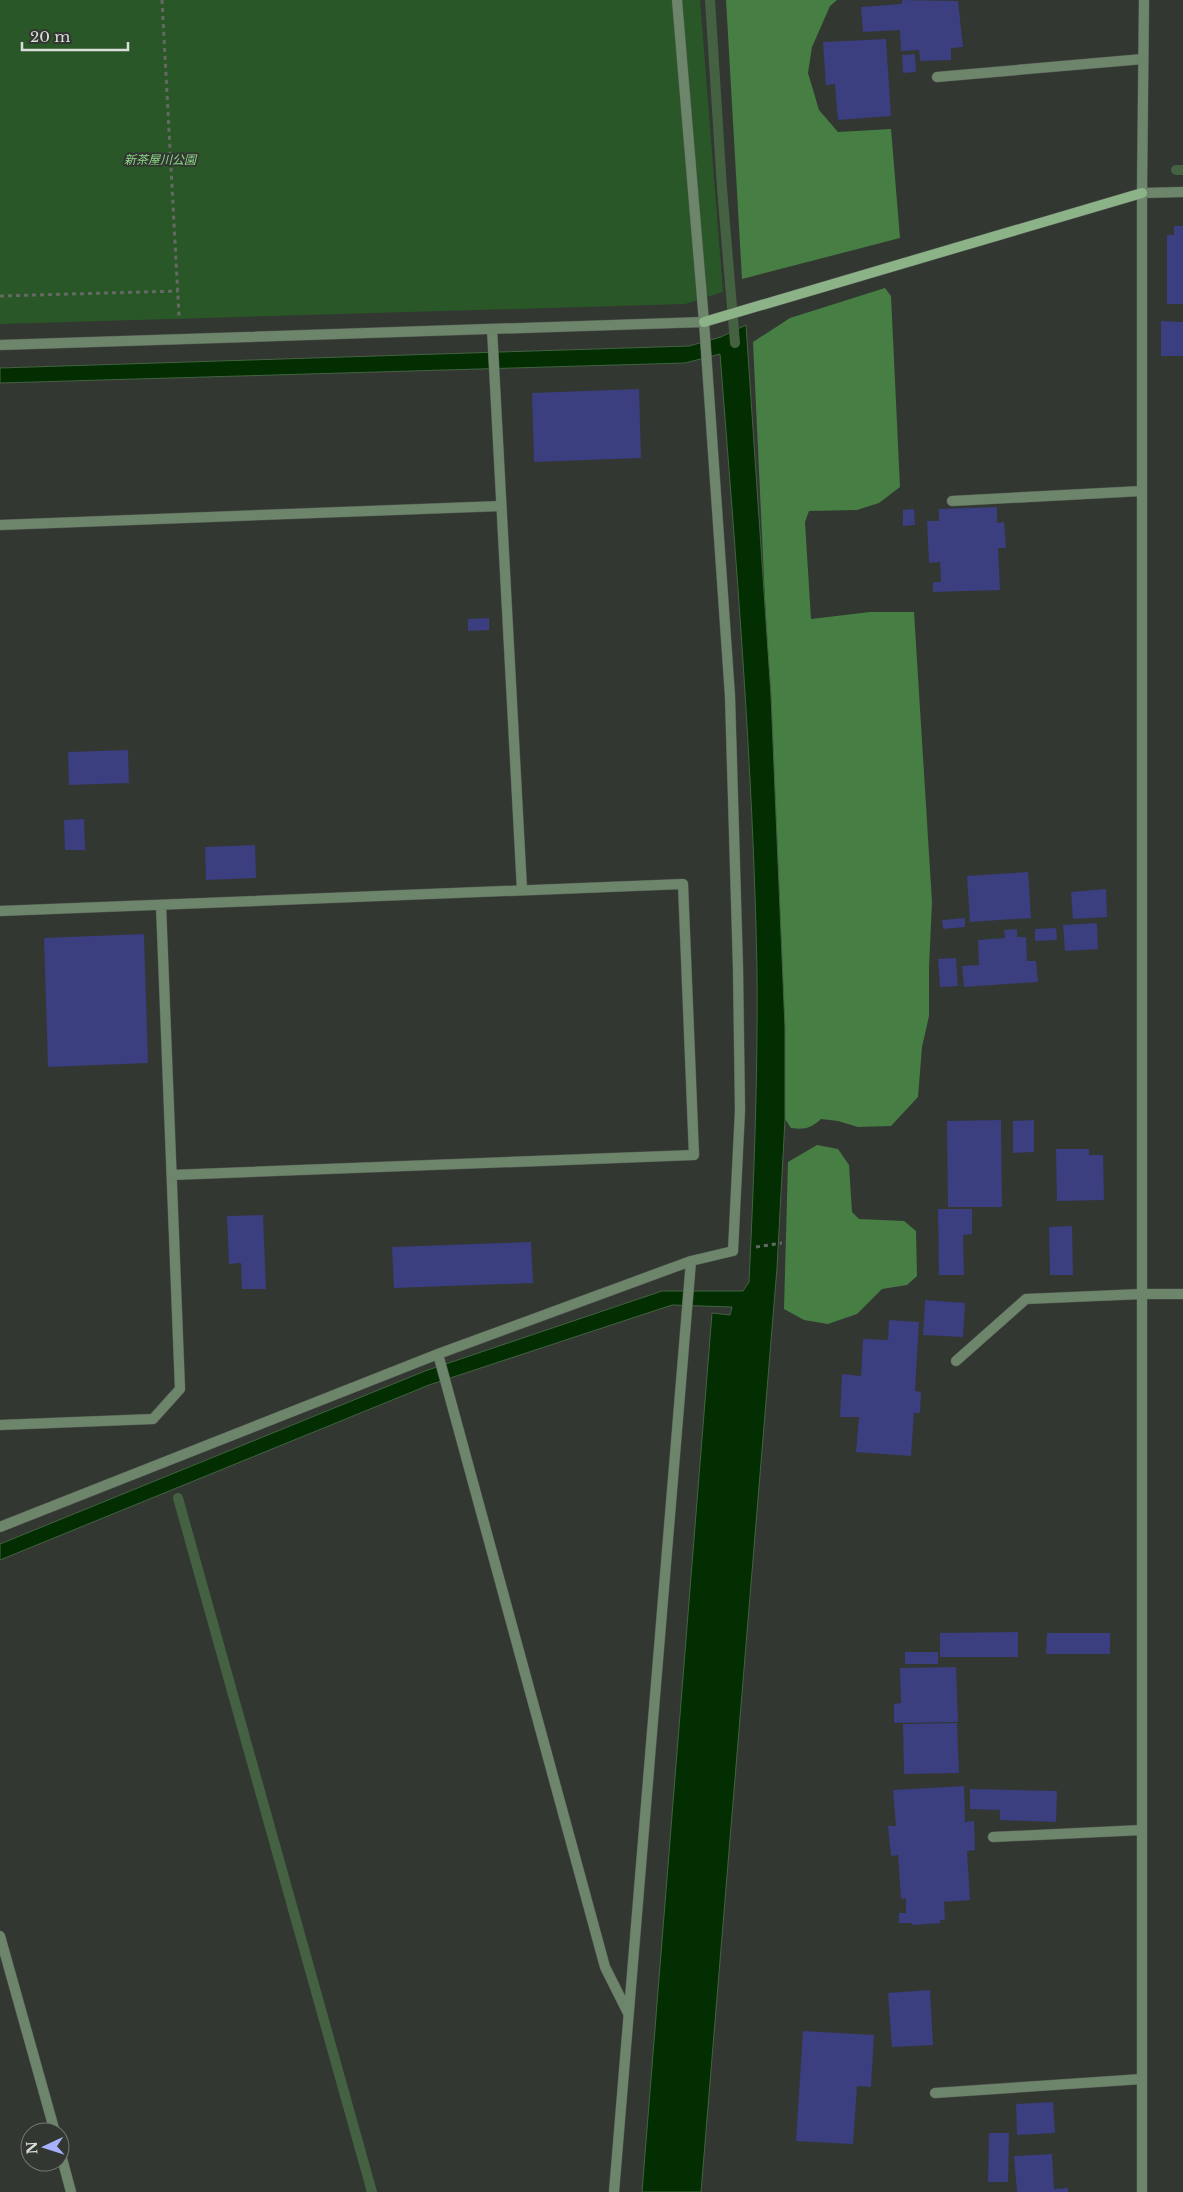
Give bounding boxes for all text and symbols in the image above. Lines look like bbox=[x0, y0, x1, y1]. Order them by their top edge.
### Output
scale bar bbox=[22, 20, 129, 52]
text: 20 m bbox=[30, 27, 70, 46]
park label: 新茶屋川公園 bbox=[124, 152, 198, 167]
north arrow bbox=[20, 2122, 70, 2172]
text: N bbox=[23, 2141, 41, 2155]

